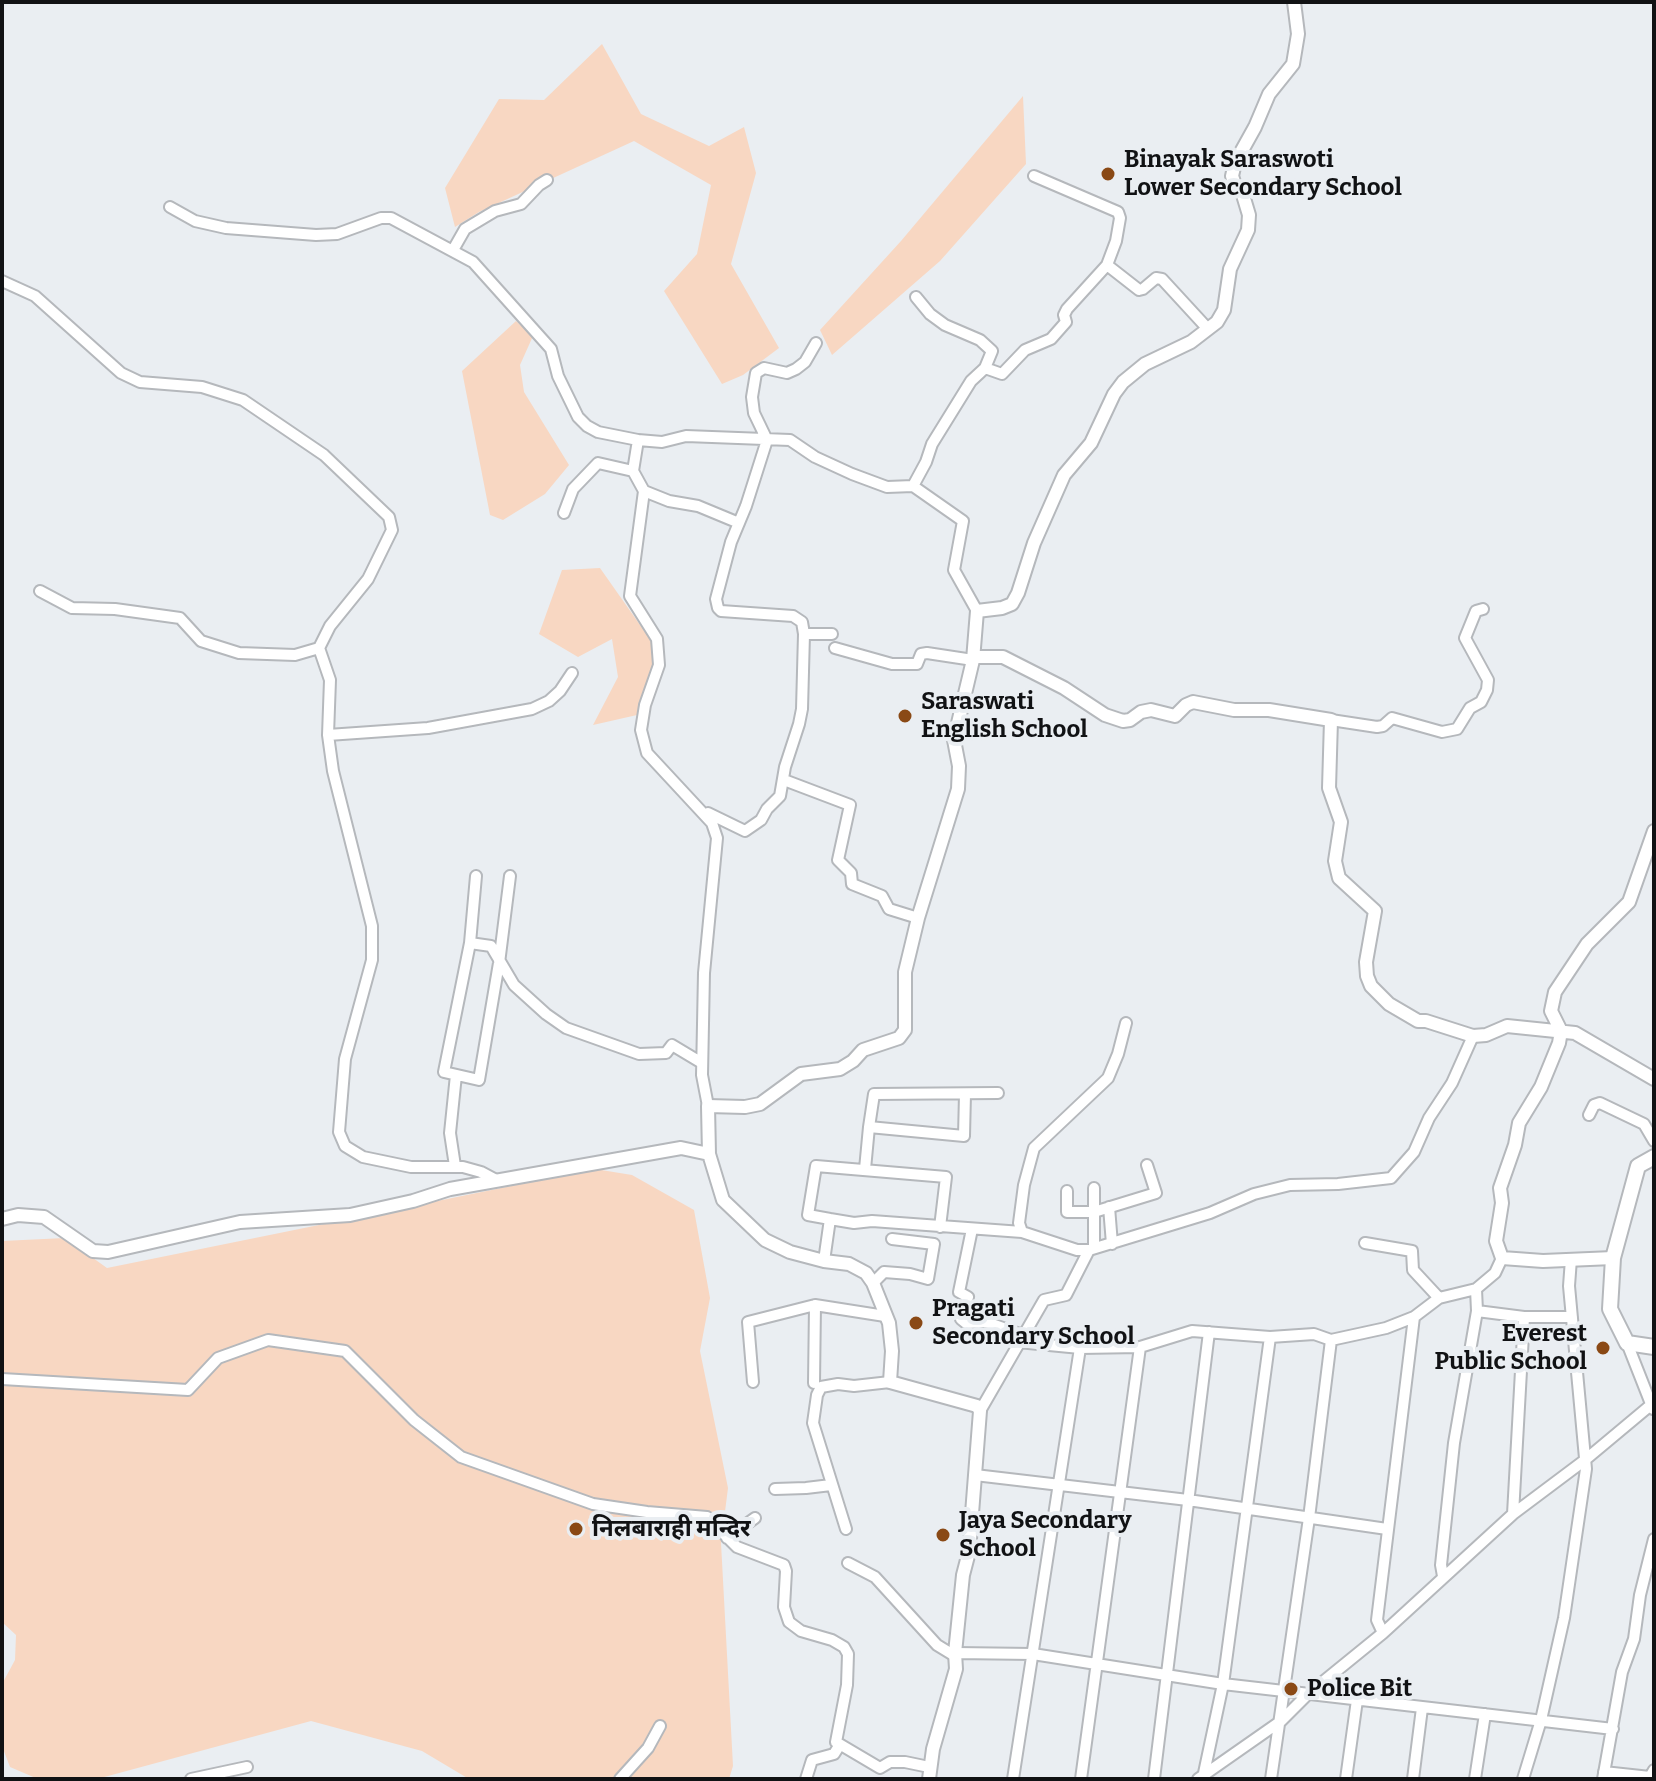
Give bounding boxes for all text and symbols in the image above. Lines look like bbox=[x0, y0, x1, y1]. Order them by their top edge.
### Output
place label: Binayak Saraswoti Lower Secondary School bbox=[1124, 146, 1402, 202]
marker: Binayak Saraswoti Lower Secondary School bbox=[1099, 165, 1117, 183]
place label: Saraswati English School bbox=[921, 688, 1088, 744]
marker: Saraswati English School bbox=[896, 707, 914, 725]
place label: Pragati Secondary School bbox=[932, 1295, 1135, 1351]
marker: Pragati Secondary School bbox=[907, 1314, 925, 1332]
place label: Everest Public School bbox=[1435, 1320, 1587, 1376]
marker: Everest Public School bbox=[1594, 1339, 1612, 1357]
place label: Jaya Secondary School bbox=[959, 1507, 1132, 1563]
place label: निलबाराही मन्दिर bbox=[592, 1515, 751, 1543]
marker: निलबाराही मन्दिर bbox=[567, 1520, 585, 1538]
marker: Jaya Secondary School bbox=[934, 1526, 952, 1544]
place label: Police Bit bbox=[1307, 1675, 1412, 1703]
marker: Police Bit bbox=[1282, 1680, 1300, 1698]

